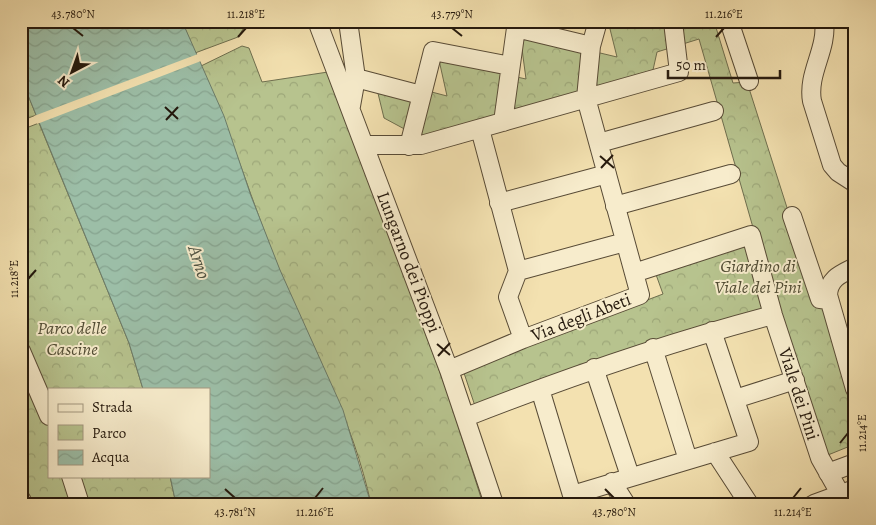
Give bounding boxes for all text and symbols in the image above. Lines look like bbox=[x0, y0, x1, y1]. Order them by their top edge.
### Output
text: 43.780°N bbox=[51, 6, 95, 22]
text: 11.218°E bbox=[227, 6, 265, 22]
text: 43.779°N bbox=[431, 6, 473, 22]
text: 11.216°E bbox=[705, 6, 743, 22]
north arrow bbox=[48, 48, 98, 98]
scale bar bbox=[668, 48, 781, 80]
text: 50 m bbox=[676, 55, 706, 75]
text: N bbox=[54, 71, 74, 92]
street label: Lungarno dei Pioppi bbox=[371, 188, 447, 336]
water label: Arno bbox=[181, 241, 217, 282]
park label: Giardino di Viale dei Pini bbox=[714, 254, 802, 299]
text: 11.218°E bbox=[6, 260, 22, 298]
street label: Via degli Abeti bbox=[527, 287, 634, 347]
park label: Parco delle Cascine bbox=[37, 316, 107, 361]
street label: Viale dei Pini bbox=[772, 344, 825, 443]
legend bbox=[48, 388, 210, 478]
text: Strada bbox=[92, 397, 133, 417]
text: 11.214°E bbox=[854, 414, 870, 452]
text: Parco bbox=[92, 423, 126, 443]
text: Acqua bbox=[91, 447, 130, 467]
text: 43.781°N bbox=[214, 504, 256, 520]
text: 11.216°E bbox=[296, 504, 334, 520]
text: 43.780°N bbox=[592, 504, 636, 520]
text: 11.214°E bbox=[774, 504, 812, 520]

